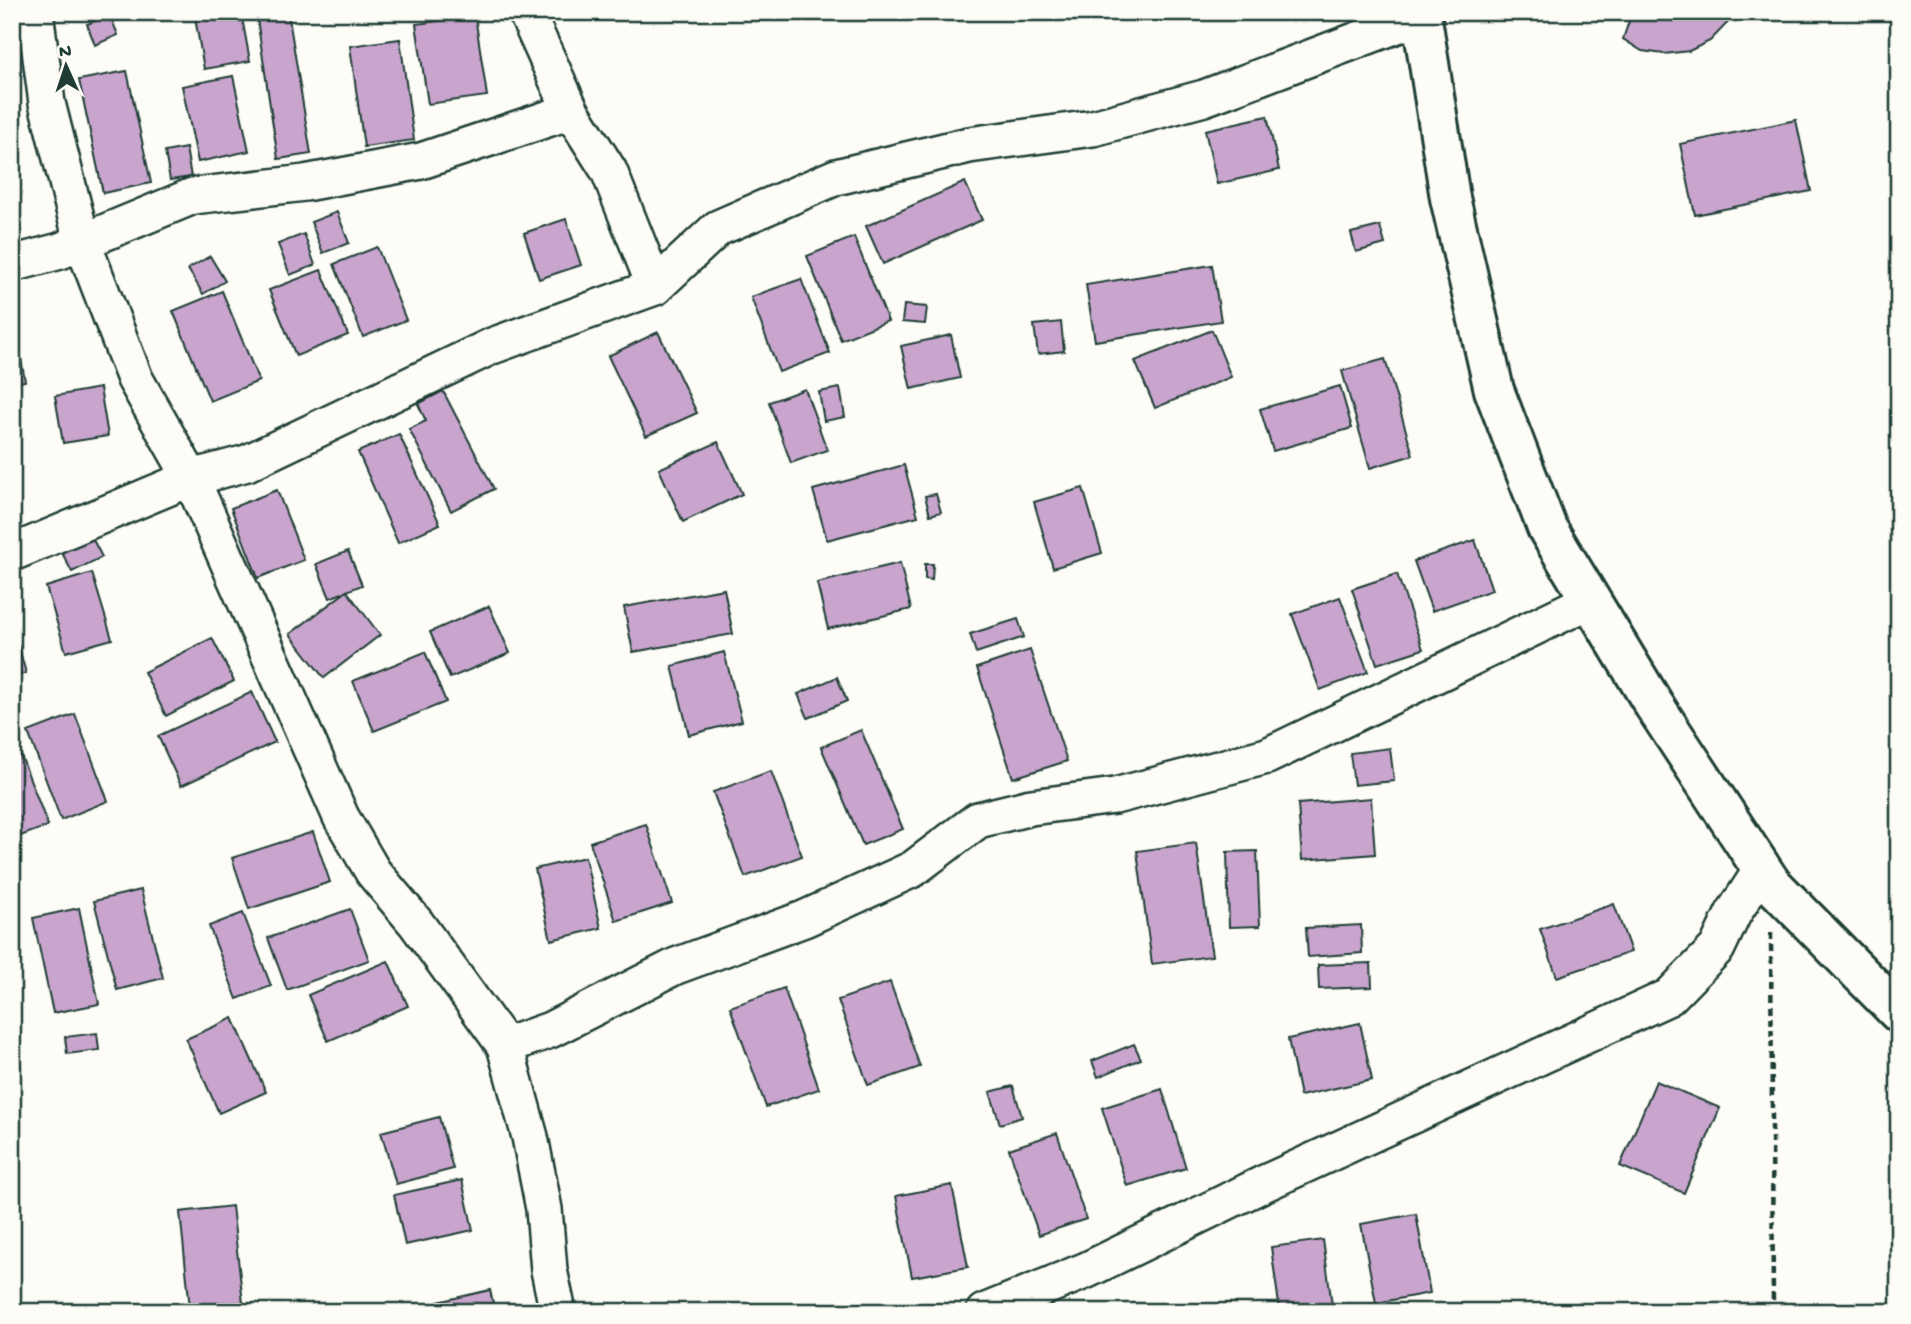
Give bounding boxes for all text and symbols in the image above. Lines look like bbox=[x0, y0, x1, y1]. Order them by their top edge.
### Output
north arrow bbox=[32, 32, 102, 102]
text: N bbox=[58, 41, 72, 64]

